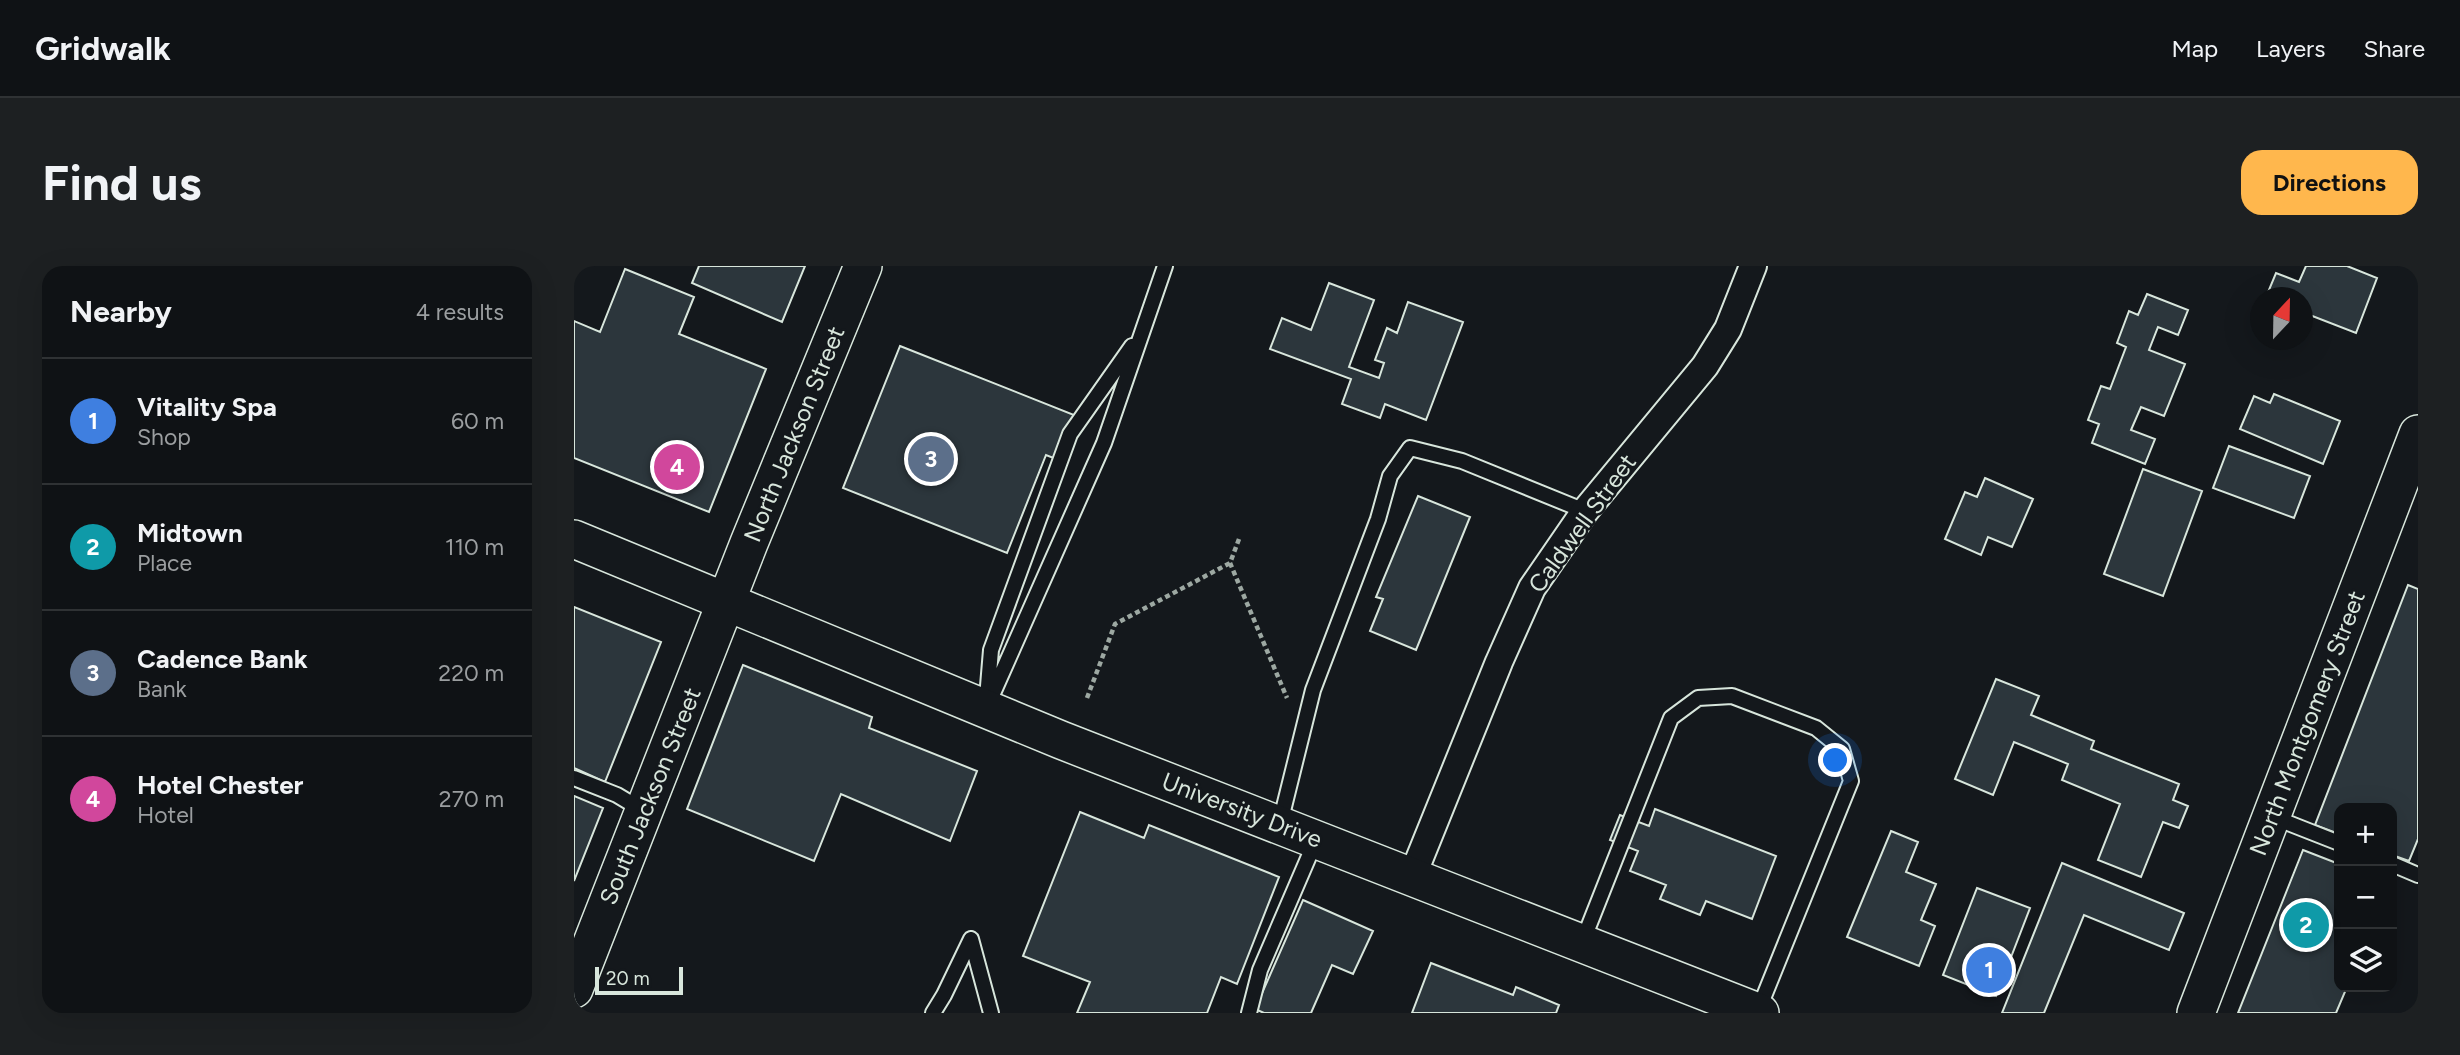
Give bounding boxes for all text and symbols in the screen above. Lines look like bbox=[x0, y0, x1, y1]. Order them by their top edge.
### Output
text: Gridwalk bbox=[35, 29, 171, 68]
text: Map bbox=[2171, 34, 2218, 63]
text: Layers bbox=[2256, 34, 2325, 63]
text: Share bbox=[2363, 34, 2425, 63]
button: Directions bbox=[2241, 150, 2418, 215]
text: Find us bbox=[42, 153, 201, 212]
north arrow bbox=[2250, 287, 2313, 350]
text: Nearby bbox=[70, 293, 172, 330]
text: 4 results bbox=[416, 298, 504, 326]
street label: North Jackson Street bbox=[738, 322, 850, 546]
text: Vitality Spa bbox=[137, 391, 277, 423]
text: 1 bbox=[88, 407, 98, 435]
text: 60 m bbox=[451, 407, 504, 435]
text: Shop bbox=[137, 423, 191, 451]
pin: 3 bbox=[908, 433, 954, 485]
pin: 4 bbox=[654, 441, 700, 493]
street label: Caldwell Street bbox=[1522, 448, 1642, 598]
text: Midtown bbox=[137, 517, 243, 549]
text: 2 bbox=[86, 533, 100, 561]
text: 110 m bbox=[445, 533, 504, 561]
text: Place bbox=[137, 549, 192, 577]
street label: North Montgomery Street bbox=[2243, 587, 2371, 859]
text: Cadence Bank bbox=[137, 643, 308, 675]
text: 3 bbox=[87, 659, 99, 687]
text: 220 m bbox=[438, 659, 504, 687]
text: Bank bbox=[137, 675, 187, 703]
street label: South Jackson Street bbox=[593, 683, 707, 909]
your location bbox=[1818, 743, 1852, 777]
street label: University Drive bbox=[1158, 766, 1326, 854]
text: Hotel Chester bbox=[137, 769, 303, 801]
text: 4 bbox=[86, 785, 100, 813]
text: 270 m bbox=[439, 785, 504, 813]
text: Hotel bbox=[137, 801, 194, 829]
map controls bbox=[2334, 803, 2397, 992]
button: + bbox=[2334, 803, 2397, 866]
button: − bbox=[2334, 866, 2397, 929]
pin: 2 bbox=[2283, 899, 2329, 951]
button: layers bbox=[2334, 929, 2397, 992]
pin: 1 bbox=[1966, 944, 2012, 996]
scale bar bbox=[595, 964, 682, 996]
text: 20 m bbox=[606, 967, 650, 990]

